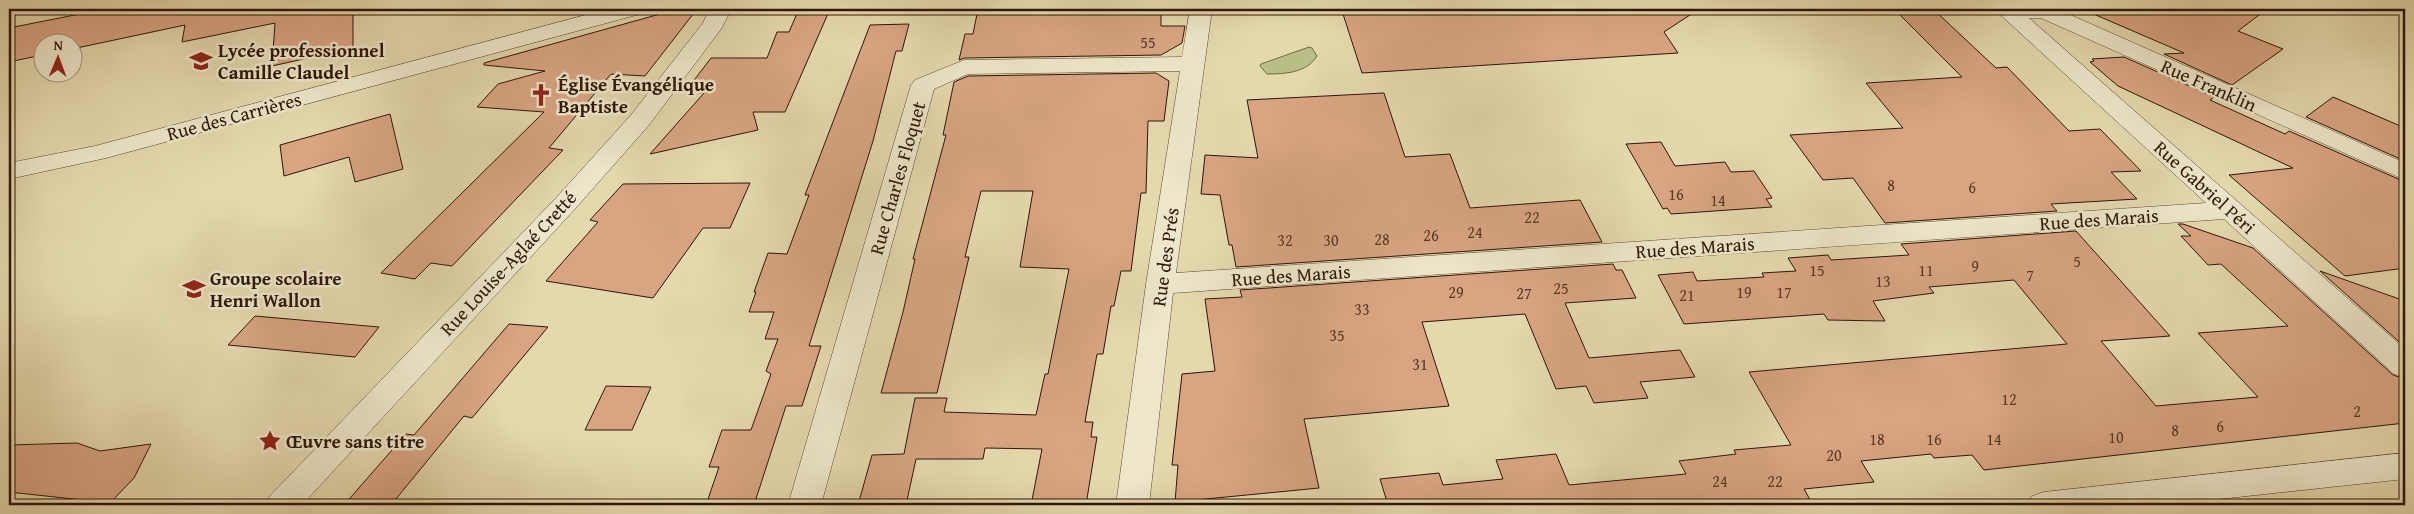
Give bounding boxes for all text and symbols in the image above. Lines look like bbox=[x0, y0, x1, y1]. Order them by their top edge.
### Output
house number: 55 bbox=[1140, 30, 1156, 54]
north arrow bbox=[32, 32, 82, 82]
text: N bbox=[53, 35, 64, 55]
place label: Lycée professionnel Camille Claudel bbox=[218, 36, 385, 86]
school or university icon: Lycée professionnel Camille Claudel bbox=[188, 48, 214, 74]
street label: Rue Franklin bbox=[2157, 51, 2262, 119]
place label: Église Évangélique Baptiste bbox=[558, 70, 714, 120]
church icon: Église Évangélique Baptiste bbox=[528, 82, 554, 108]
street label: Rue des Carrières bbox=[164, 85, 304, 147]
street label: Rue Charles Floquet bbox=[862, 98, 932, 258]
street label: Rue Gabriel Péri bbox=[2148, 134, 2262, 240]
house number: 8 bbox=[1887, 173, 1895, 197]
house number: 6 bbox=[1968, 175, 1976, 199]
house number: 16 bbox=[1668, 182, 1684, 206]
street label: Rue Louise-Aglaé Cretté bbox=[433, 184, 583, 342]
house number: 14 bbox=[1710, 188, 1726, 212]
street label: Rue des Marais bbox=[2039, 201, 2159, 237]
house number: 22 bbox=[1524, 205, 1540, 229]
street label: Rue des Prés bbox=[1144, 206, 1186, 308]
house number: 24 bbox=[1467, 220, 1483, 244]
house number: 26 bbox=[1423, 223, 1439, 247]
house number: 28 bbox=[1374, 227, 1390, 251]
house number: 32 bbox=[1277, 228, 1293, 252]
house number: 30 bbox=[1323, 228, 1339, 252]
street label: Rue des Marais bbox=[1635, 229, 1755, 265]
house number: 5 bbox=[2073, 249, 2081, 273]
house number: 9 bbox=[1971, 254, 1979, 278]
street label: Rue des Marais bbox=[1231, 257, 1351, 293]
house number: 15 bbox=[1809, 258, 1825, 282]
house number: 11 bbox=[1918, 258, 1934, 282]
house number: 7 bbox=[2026, 263, 2034, 287]
place label: Groupe scolaire Henri Wallon bbox=[210, 264, 342, 314]
house number: 13 bbox=[1875, 269, 1891, 293]
school or university icon: Groupe scolaire Henri Wallon bbox=[181, 276, 207, 302]
house number: 25 bbox=[1553, 276, 1569, 300]
house number: 29 bbox=[1448, 280, 1464, 304]
house number: 19 bbox=[1736, 280, 1752, 304]
house number: 17 bbox=[1776, 280, 1792, 304]
house number: 27 bbox=[1516, 281, 1532, 305]
house number: 21 bbox=[1679, 283, 1695, 307]
house number: 33 bbox=[1354, 297, 1370, 321]
house number: 35 bbox=[1329, 323, 1345, 347]
house number: 31 bbox=[1412, 352, 1428, 376]
house number: 12 bbox=[2001, 387, 2017, 411]
house number: 2 bbox=[2353, 399, 2361, 423]
house number: 6 bbox=[2216, 414, 2224, 438]
house number: 8 bbox=[2171, 418, 2179, 442]
house number: 10 bbox=[2108, 425, 2124, 449]
place label: Œuvre sans titre bbox=[286, 427, 424, 455]
house number: 18 bbox=[1869, 427, 1885, 451]
house number: 16 bbox=[1926, 427, 1942, 451]
house number: 14 bbox=[1986, 427, 2002, 451]
place icon: Œuvre sans titre bbox=[257, 428, 283, 454]
house number: 20 bbox=[1826, 443, 1842, 467]
house number: 24 bbox=[1712, 469, 1728, 493]
house number: 22 bbox=[1767, 469, 1783, 493]

